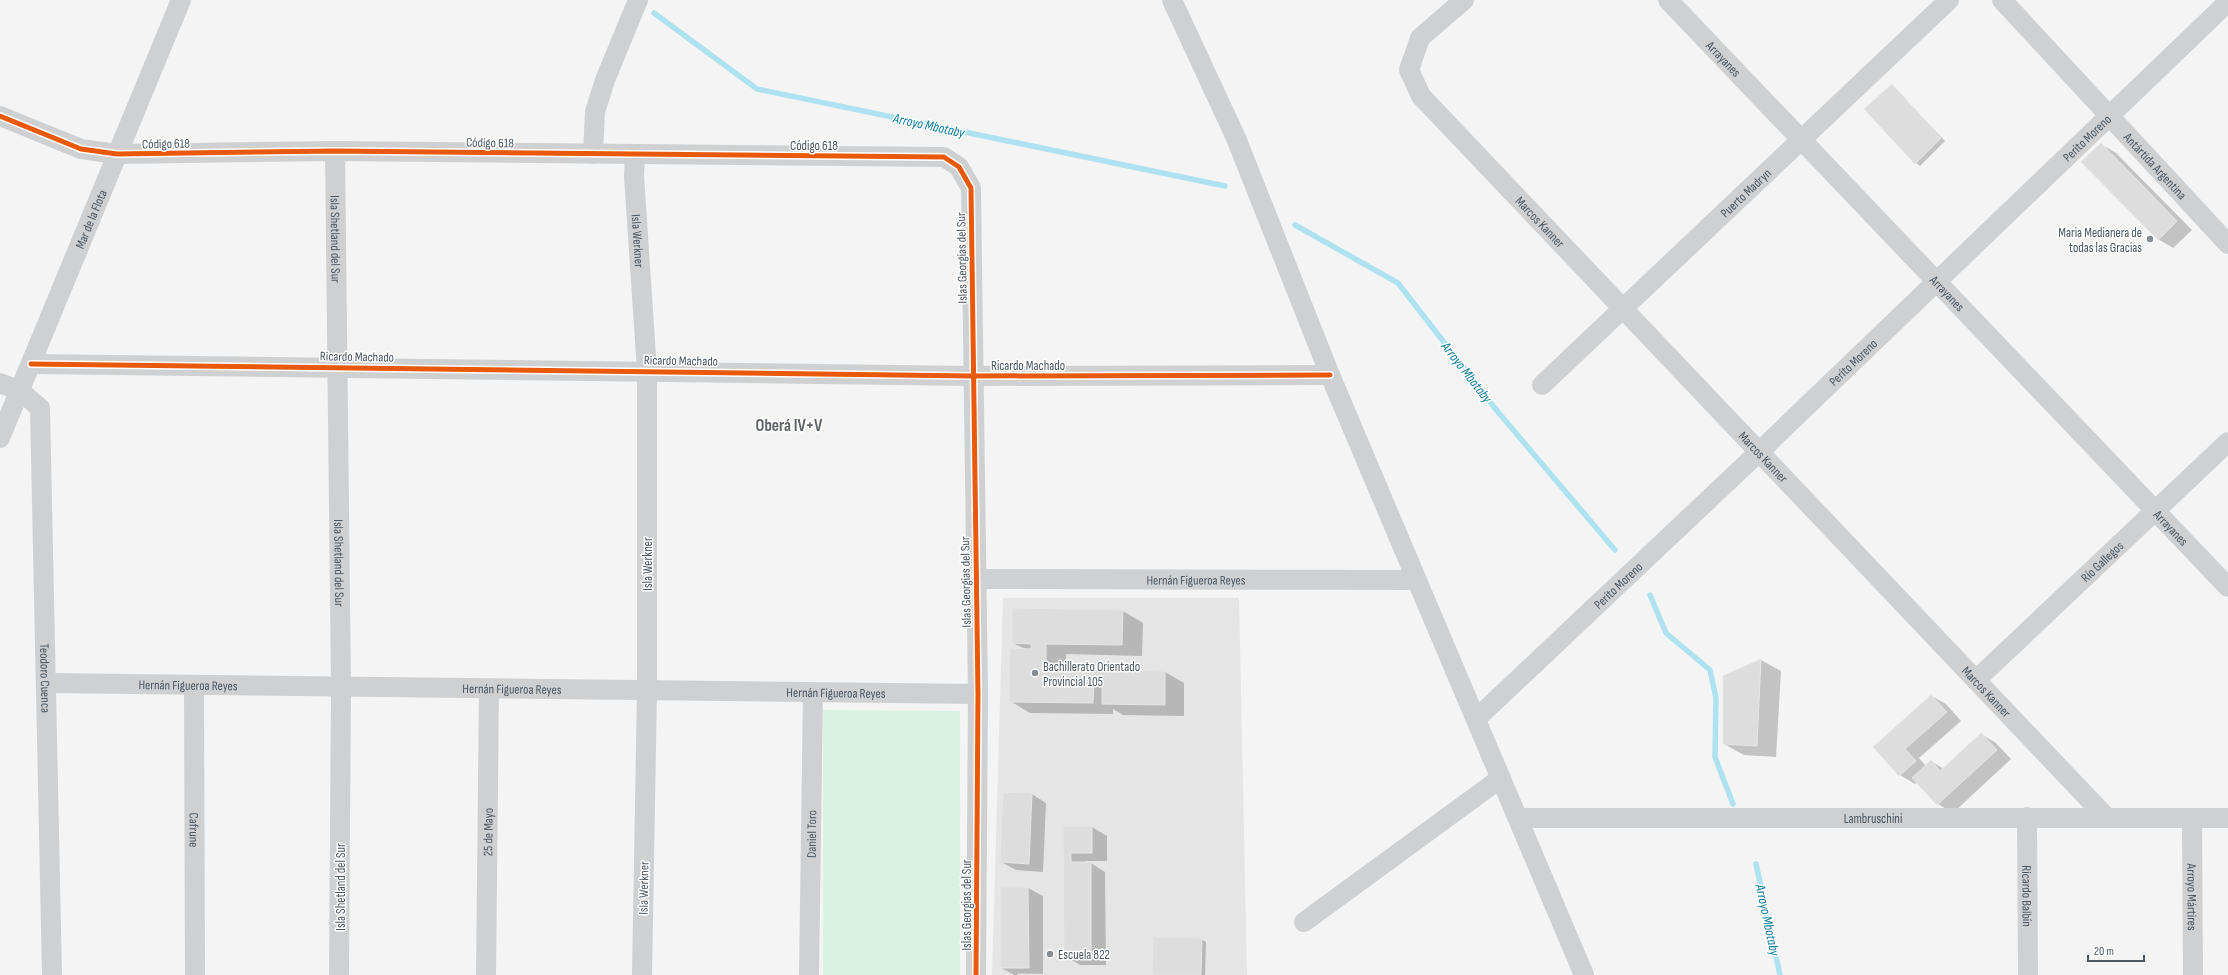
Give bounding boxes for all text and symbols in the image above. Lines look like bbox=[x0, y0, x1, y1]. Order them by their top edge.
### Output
street label: Arrayanes bbox=[1702, 37, 1744, 81]
water label: Arroyo Mbotaby bbox=[891, 109, 967, 141]
street label: Perito Moreno bbox=[2060, 112, 2115, 165]
street label: Antártida Argentina bbox=[2119, 129, 2190, 203]
street label: Código 618 bbox=[466, 135, 514, 151]
street label: Código 618 bbox=[142, 136, 190, 152]
street label: Código 618 bbox=[790, 138, 838, 154]
street label: Puerto Madryn bbox=[1717, 165, 1775, 221]
street label: Mar de la Flota bbox=[72, 187, 111, 251]
street label: Marcos Kanner bbox=[1512, 193, 1568, 251]
street label: Isla Shetland del Sur bbox=[326, 195, 343, 283]
street label: Islas Georgias del Sur bbox=[953, 212, 971, 304]
street label: Isla Werkner bbox=[628, 214, 647, 268]
place label: Maria Medianera de todas las Gracias bbox=[2058, 225, 2142, 256]
marker: Maria Medianera de todas las Gracias bbox=[2145, 234, 2155, 244]
street label: Arrayanes bbox=[1925, 272, 1968, 315]
street label: Perito Moreno bbox=[1826, 336, 1881, 390]
water label: Arroyo Mbotaby bbox=[1437, 338, 1496, 407]
street label: Ricardo Machado bbox=[320, 348, 394, 366]
street label: Ricardo Machado bbox=[644, 352, 718, 370]
street label: Ricardo Machado bbox=[991, 358, 1065, 374]
district label: Oberá IV+V bbox=[756, 416, 823, 436]
street label: Marcos Kanner bbox=[1735, 428, 1791, 486]
street label: Arrayanes bbox=[2149, 506, 2191, 550]
street label: Isla Shetland del Sur bbox=[330, 519, 347, 607]
street label: Islas Georgias del Sur bbox=[957, 536, 975, 628]
street label: Isla Werkner bbox=[640, 537, 656, 591]
street label: Río Gallegos bbox=[2078, 538, 2127, 586]
street label: Perito Moreno bbox=[1591, 559, 1646, 613]
street label: Hernán Figueroa Reyes bbox=[1146, 572, 1246, 589]
street label: Teodoro Cuenca bbox=[36, 643, 53, 713]
place label: Bachillerato Orientado Provincial 105 bbox=[1043, 659, 1140, 690]
street label: Marcos Kanner bbox=[1958, 663, 2014, 721]
marker: Bachillerato Orientado Provincial 105 bbox=[1030, 668, 1040, 678]
street label: Hernán Figueroa Reyes bbox=[138, 677, 238, 694]
street label: Hernán Figueroa Reyes bbox=[462, 681, 562, 698]
street label: Hernán Figueroa Reyes bbox=[786, 685, 886, 702]
street label: 25 de Mayo bbox=[480, 808, 497, 856]
street label: Daniel Toro bbox=[804, 810, 820, 858]
street label: Lambruschini bbox=[1844, 811, 1902, 827]
street label: Cafrune bbox=[185, 813, 202, 847]
street label: Isla Shetland del Sur bbox=[333, 843, 349, 931]
street label: Islas Georgias del Sur bbox=[959, 859, 975, 951]
street label: Isla Werkner bbox=[636, 861, 652, 915]
street label: Arroyo Mártires bbox=[2183, 862, 2200, 931]
street label: Ricardo Balbín bbox=[2018, 865, 2035, 927]
water label: Arroyo Mbotaby bbox=[1751, 882, 1784, 958]
scale bar bbox=[2088, 937, 2144, 963]
text: 20 m bbox=[2094, 944, 2114, 959]
place label: Escuela 822 bbox=[1058, 947, 1110, 963]
marker: Escuela 822 bbox=[1045, 949, 1055, 959]

